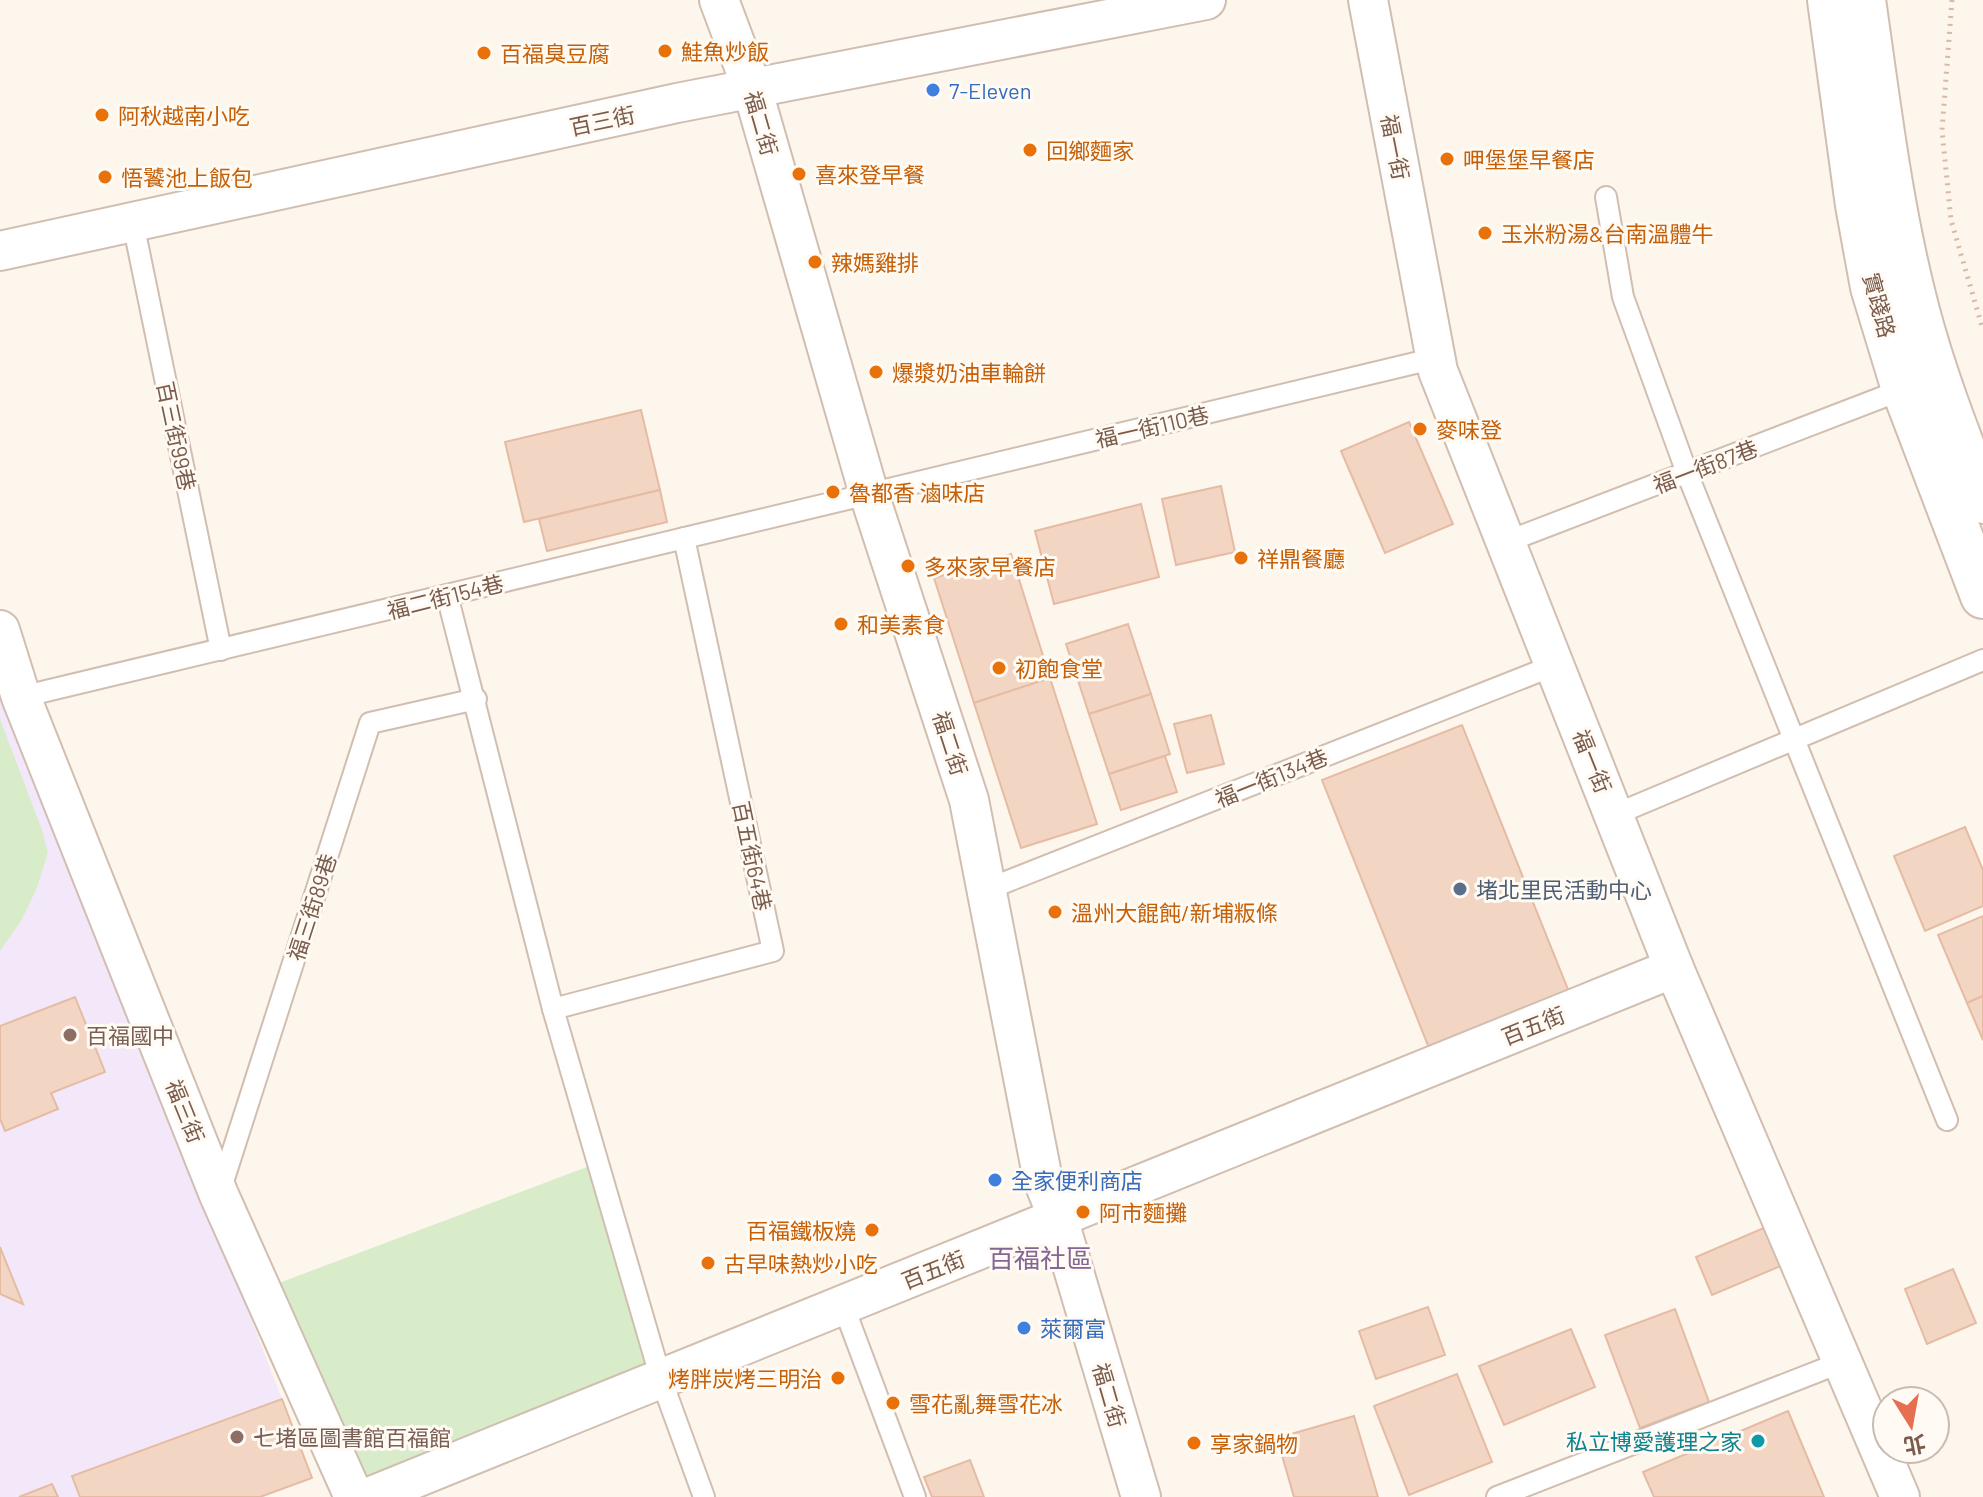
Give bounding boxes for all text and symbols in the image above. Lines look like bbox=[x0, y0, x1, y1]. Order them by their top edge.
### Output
place label: 鮭魚炒飯 bbox=[681, 38, 769, 64]
place label: 百福臭豆腐 bbox=[500, 40, 610, 66]
marker: 鮭魚炒飯 bbox=[656, 42, 674, 60]
marker: 百福臭豆腐 bbox=[475, 44, 493, 62]
place label: 7-Eleven bbox=[949, 77, 1032, 103]
marker: 7-Eleven bbox=[924, 81, 942, 99]
street label: 福二街 bbox=[740, 88, 784, 158]
street label: 百三街 bbox=[567, 100, 637, 140]
place label: 阿秋越南小吃 bbox=[118, 102, 250, 128]
marker: 阿秋越南小吃 bbox=[93, 106, 111, 124]
street label: 福一街 bbox=[1377, 112, 1415, 182]
place label: 回鄉麵家 bbox=[1046, 137, 1134, 163]
marker: 回鄉麵家 bbox=[1021, 141, 1039, 159]
place label: 呷堡堡早餐店 bbox=[1463, 146, 1595, 172]
marker: 呷堡堡早餐店 bbox=[1438, 150, 1456, 168]
place label: 喜來登早餐 bbox=[815, 161, 925, 187]
place label: 悟饕池上飯包 bbox=[121, 164, 253, 190]
marker: 喜來登早餐 bbox=[790, 165, 808, 183]
marker: 悟饕池上飯包 bbox=[96, 168, 114, 186]
place label: 玉米粉湯&台南溫體牛 bbox=[1501, 220, 1713, 246]
marker: 玉米粉湯&台南溫體牛 bbox=[1476, 224, 1494, 242]
place label: 辣媽雞排 bbox=[831, 249, 919, 275]
marker: 辣媽雞排 bbox=[806, 253, 824, 271]
street label: 實踐路 bbox=[1859, 270, 1901, 340]
place label: 爆漿奶油車輪餅 bbox=[892, 359, 1046, 385]
marker: 爆漿奶油車輪餅 bbox=[867, 363, 885, 381]
street label: 百三街99巷 bbox=[153, 379, 201, 493]
street label: 福一街110巷 bbox=[1093, 400, 1211, 452]
place label: 麥味登 bbox=[1436, 416, 1502, 442]
marker: 麥味登 bbox=[1411, 420, 1429, 438]
street label: 福一街87巷 bbox=[1649, 434, 1761, 498]
place label: 魯都香 滷味店 bbox=[849, 479, 985, 505]
marker: 魯都香 滷味店 bbox=[824, 483, 842, 501]
place label: 祥鼎餐廳 bbox=[1257, 545, 1345, 571]
marker: 祥鼎餐廳 bbox=[1232, 549, 1250, 567]
place label: 多來家早餐店 bbox=[924, 553, 1056, 579]
marker: 多來家早餐店 bbox=[899, 557, 917, 575]
street label: 福二街154巷 bbox=[384, 569, 506, 623]
place label: 和美素食 bbox=[857, 611, 945, 637]
marker: 和美素食 bbox=[832, 615, 850, 633]
place label: 初飽食堂 bbox=[1015, 655, 1103, 681]
marker: 初飽食堂 bbox=[990, 659, 1008, 677]
street label: 福二街 bbox=[928, 708, 974, 778]
street label: 福一街 bbox=[1569, 726, 1617, 796]
street label: 福一街134巷 bbox=[1211, 743, 1331, 811]
street label: 百五街64巷 bbox=[729, 799, 777, 913]
street label: 福三街89巷 bbox=[281, 850, 341, 964]
place label: 堵北里民活動中心 bbox=[1476, 876, 1652, 902]
marker: 堵北里民活動中心 bbox=[1451, 880, 1469, 898]
place label: 溫州大餛飩/新埔粄條 bbox=[1071, 899, 1278, 925]
marker: 溫州大餛飩/新埔粄條 bbox=[1046, 903, 1064, 921]
street label: 百五街 bbox=[1498, 1001, 1568, 1049]
place label: 百福國中 bbox=[86, 1022, 174, 1048]
marker: 百福國中 bbox=[61, 1026, 79, 1044]
street label: 福三街 bbox=[162, 1076, 210, 1146]
place label: 全家便利商店 bbox=[1011, 1167, 1143, 1193]
marker: 全家便利商店 bbox=[986, 1171, 1004, 1189]
place label: 阿市麵攤 bbox=[1099, 1199, 1187, 1225]
marker: 阿市麵攤 bbox=[1074, 1203, 1092, 1221]
place label: 百福鐵板燒 bbox=[746, 1217, 856, 1243]
marker: 百福鐵板燒 bbox=[863, 1221, 881, 1239]
district label: 百福社區 bbox=[988, 1242, 1092, 1273]
street label: 百五街 bbox=[898, 1245, 968, 1293]
place label: 古早味熱炒小吃 bbox=[724, 1250, 878, 1276]
marker: 古早味熱炒小吃 bbox=[699, 1254, 717, 1272]
place label: 萊爾富 bbox=[1040, 1315, 1106, 1341]
marker: 萊爾富 bbox=[1015, 1319, 1033, 1337]
street label: 福二街 bbox=[1088, 1360, 1132, 1430]
place label: 烤胖炭烤三明治 bbox=[668, 1365, 822, 1391]
marker: 烤胖炭烤三明治 bbox=[829, 1369, 847, 1387]
north arrow bbox=[1871, 1385, 1951, 1465]
place label: 雪花亂舞雪花冰 bbox=[909, 1390, 1063, 1416]
marker: 雪花亂舞雪花冰 bbox=[884, 1394, 902, 1412]
place label: 七堵區圖書館百福館 bbox=[253, 1424, 451, 1450]
marker: 七堵區圖書館百福館 bbox=[228, 1428, 246, 1446]
place label: 私立博愛護理之家 bbox=[1566, 1428, 1742, 1454]
place label: 享家鍋物 bbox=[1210, 1430, 1298, 1456]
text: 北 bbox=[1902, 1431, 1928, 1460]
marker: 私立博愛護理之家 bbox=[1749, 1432, 1767, 1450]
marker: 享家鍋物 bbox=[1185, 1434, 1203, 1452]

